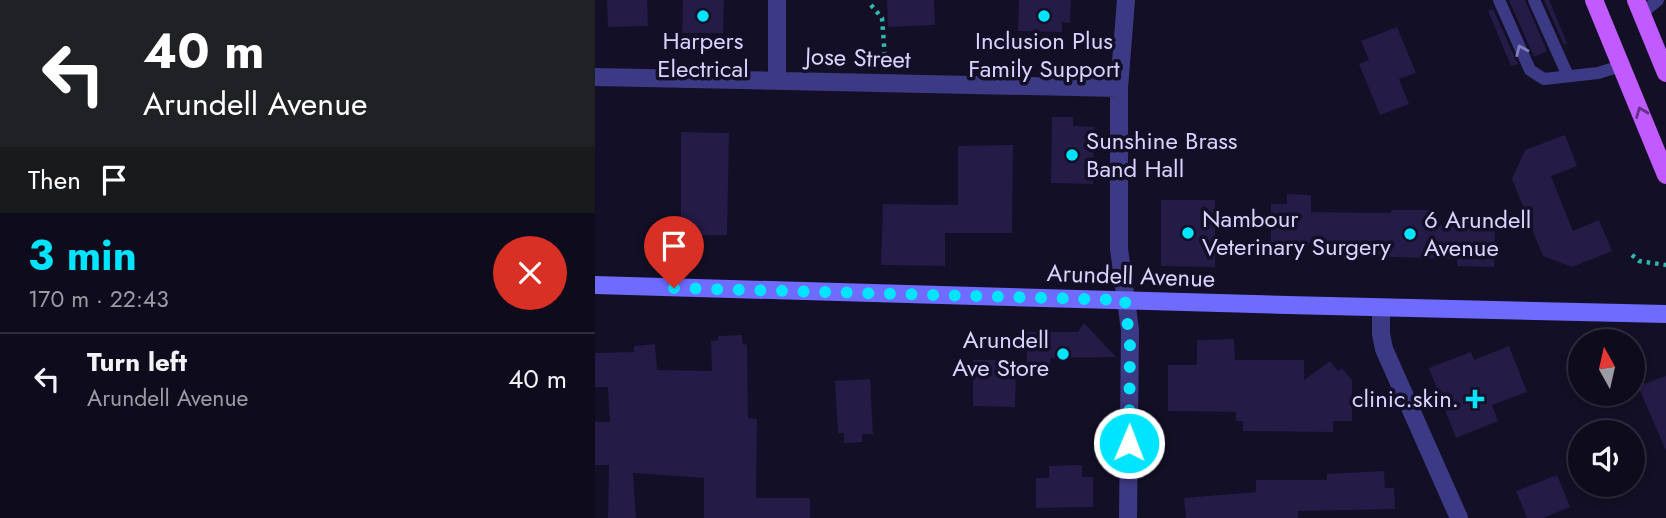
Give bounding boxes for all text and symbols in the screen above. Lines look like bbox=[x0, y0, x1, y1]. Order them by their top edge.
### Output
marker: Harpers Electrical bbox=[695, 8, 711, 24]
marker: Inclusion Plus Family Support bbox=[1036, 8, 1052, 24]
text: 40 m bbox=[143, 16, 265, 86]
place label: Harpers Electrical bbox=[657, 23, 749, 86]
place label: Inclusion Plus Family Support bbox=[968, 23, 1120, 86]
icon: left bbox=[28, 28, 119, 119]
street label: Jose Street bbox=[802, 38, 912, 77]
one-way arrow bbox=[1515, 45, 1529, 58]
text: Arundell Avenue bbox=[143, 81, 367, 127]
one-way arrow bbox=[1635, 106, 1649, 118]
place label: Sunshine Brass Band Hall bbox=[1086, 123, 1238, 186]
marker: Sunshine Brass Band Hall bbox=[1064, 147, 1080, 163]
text: Then bbox=[28, 161, 81, 199]
icon: arrive bbox=[95, 161, 133, 199]
place label: Nambour Veterinary Surgery bbox=[1202, 201, 1391, 264]
place label: 6 Arundell Avenue bbox=[1424, 202, 1531, 265]
pin bbox=[644, 216, 704, 288]
text: 3 min bbox=[28, 225, 137, 286]
marker: Nambour Veterinary Surgery bbox=[1180, 225, 1196, 241]
marker: 6 Arundell Avenue bbox=[1402, 226, 1418, 242]
icon: arrive bbox=[655, 227, 693, 265]
button: close bbox=[493, 236, 567, 310]
street label: Arundell Avenue bbox=[1046, 255, 1216, 296]
text: 170 m · 22:43 bbox=[28, 282, 169, 316]
place label: Arundell Ave Store bbox=[952, 322, 1049, 385]
north arrow bbox=[1568, 329, 1645, 406]
map controls bbox=[1568, 329, 1645, 497]
text: Turn left bbox=[87, 343, 187, 381]
marker: Arundell Ave Store bbox=[1055, 346, 1071, 362]
icon: left bbox=[28, 360, 66, 398]
text: 40 m bbox=[508, 360, 567, 398]
text: Arundell Avenue bbox=[87, 381, 248, 415]
place label: clinic.skin. bbox=[1352, 381, 1459, 416]
marker: clinic.skin. bbox=[1465, 389, 1485, 409]
position arrow bbox=[1092, 406, 1166, 480]
button: sound bbox=[1568, 420, 1645, 497]

